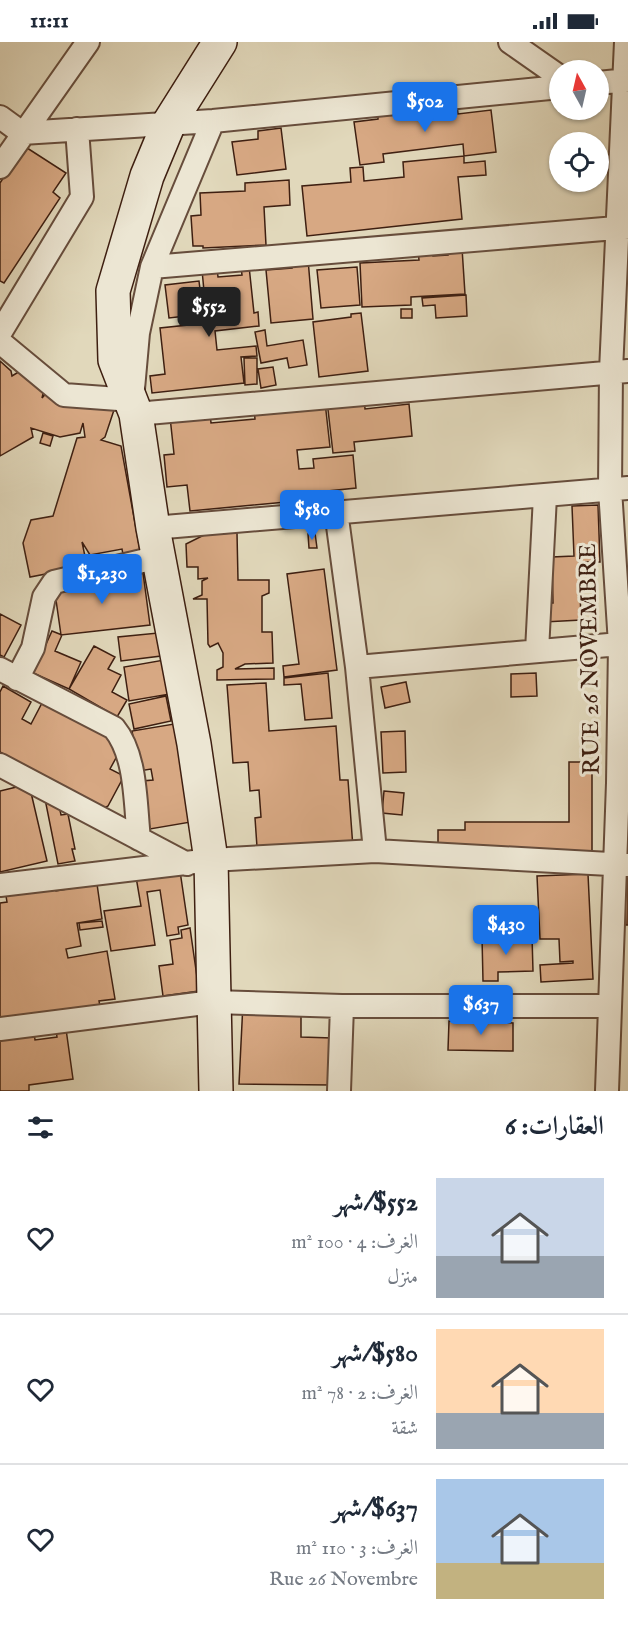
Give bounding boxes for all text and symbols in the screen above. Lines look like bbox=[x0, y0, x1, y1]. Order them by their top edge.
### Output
text: 11:11 bbox=[30, 7, 69, 35]
north arrow bbox=[549, 60, 609, 120]
map controls bbox=[549, 60, 609, 192]
pin: $502 bbox=[389, 82, 461, 133]
text: $502 bbox=[406, 89, 444, 114]
button: locate bbox=[549, 132, 609, 192]
pin: $552 bbox=[173, 287, 245, 338]
text: $552 bbox=[192, 294, 226, 319]
pin: $580 bbox=[276, 490, 348, 541]
text: $580 bbox=[294, 497, 330, 522]
street label: RUE 26 NOVEMBRE bbox=[573, 543, 608, 775]
pin: $1,230 bbox=[53, 554, 151, 605]
text: $1,230 bbox=[77, 561, 127, 586]
pin: $430 bbox=[470, 905, 542, 956]
text: $430 bbox=[487, 912, 525, 937]
pin: $637 bbox=[445, 985, 517, 1036]
text: $637 bbox=[463, 992, 499, 1017]
text: العقارات: 6 bbox=[505, 1110, 604, 1143]
icon: filters bbox=[24, 1111, 57, 1144]
text: $552/شهر bbox=[334, 1186, 418, 1219]
icon: home bbox=[484, 1202, 556, 1274]
icon: heart bbox=[24, 1222, 57, 1255]
text: الغرف: 4 · 100 m² bbox=[291, 1230, 418, 1255]
text: منزل bbox=[387, 1265, 418, 1290]
text: $580/شهر bbox=[333, 1337, 418, 1370]
icon: home bbox=[484, 1353, 556, 1425]
icon: heart bbox=[24, 1373, 57, 1406]
text: الغرف: 2 · 78 m² bbox=[302, 1381, 418, 1406]
text: شقة bbox=[392, 1416, 418, 1441]
text: $637/شهر bbox=[332, 1492, 418, 1525]
icon: home bbox=[484, 1503, 556, 1575]
icon: heart bbox=[24, 1523, 57, 1556]
text: الغرف: 3 · 110 m² bbox=[296, 1536, 418, 1561]
text: Rue 26 Novembre bbox=[269, 1567, 418, 1592]

